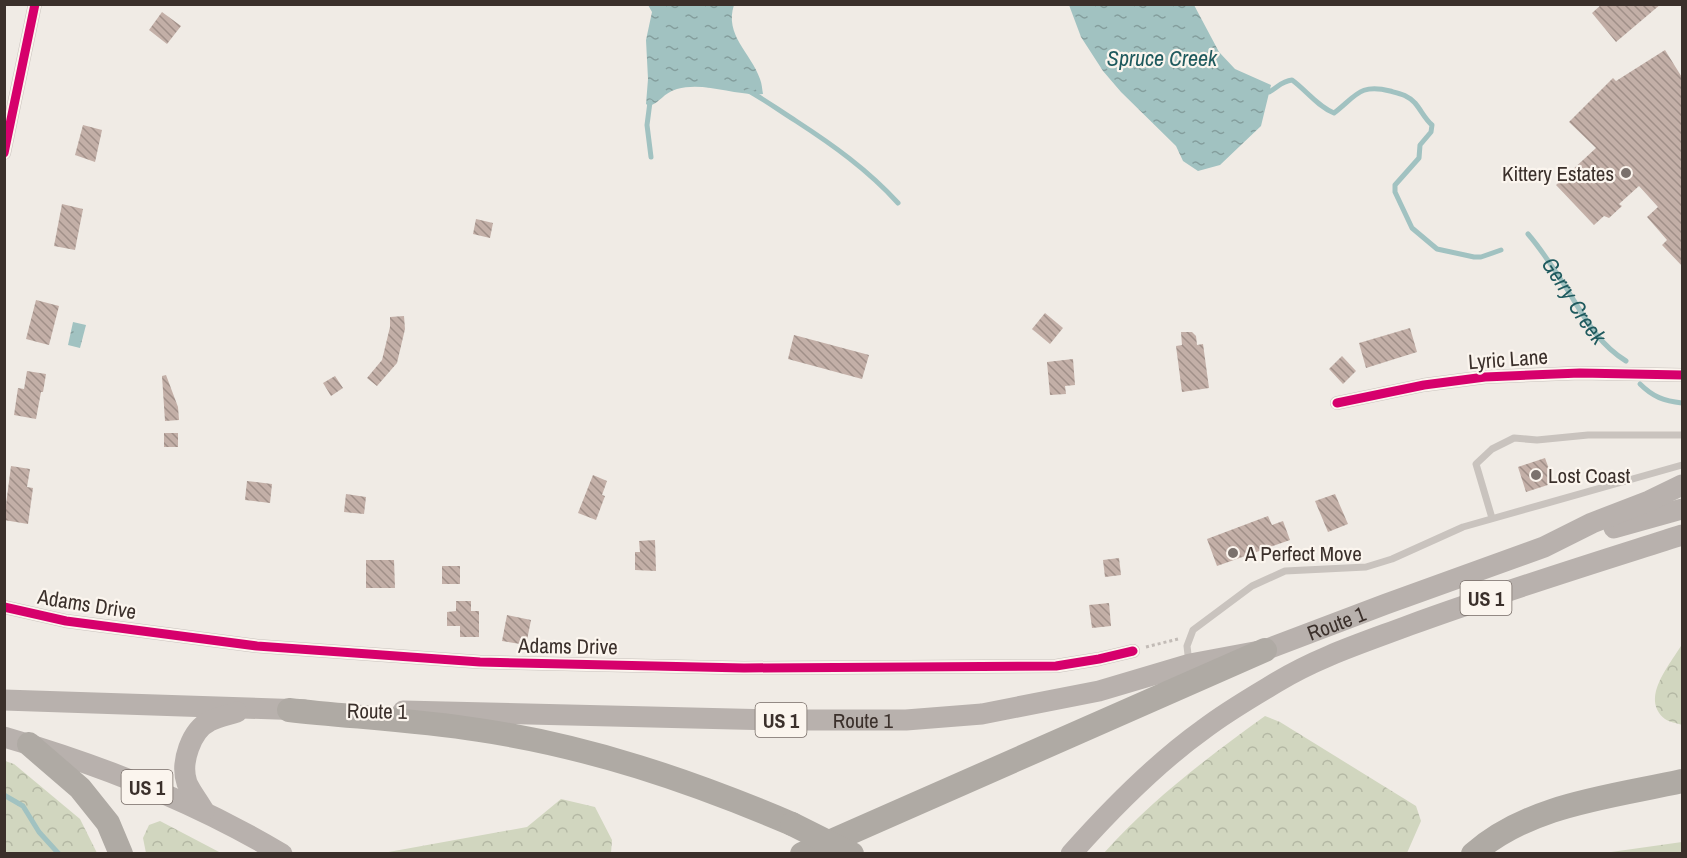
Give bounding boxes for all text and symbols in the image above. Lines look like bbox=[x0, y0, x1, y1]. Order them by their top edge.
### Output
water label: Spruce Creek bbox=[1107, 43, 1218, 73]
place label: Kittery Estates bbox=[1502, 159, 1614, 188]
marker: Kittery Estates bbox=[1619, 166, 1633, 180]
water label: Gerry Creek bbox=[1535, 251, 1614, 351]
street label: Lyric Lane bbox=[1467, 342, 1549, 376]
place label: Lost Coast bbox=[1548, 461, 1631, 490]
marker: Lost Coast bbox=[1529, 468, 1543, 482]
place label: A Perfect Move bbox=[1244, 539, 1362, 568]
marker: A Perfect Move bbox=[1226, 546, 1240, 560]
road number: US 1 bbox=[1460, 581, 1512, 615]
street label: Adams Drive bbox=[35, 582, 138, 626]
street label: Route 1 bbox=[1303, 598, 1370, 647]
street label: Adams Drive bbox=[517, 631, 618, 661]
street label: Route 1 bbox=[347, 696, 408, 726]
road number: US 1 bbox=[756, 703, 806, 737]
street label: Route 1 bbox=[833, 706, 893, 735]
road number: US 1 bbox=[122, 770, 172, 804]

